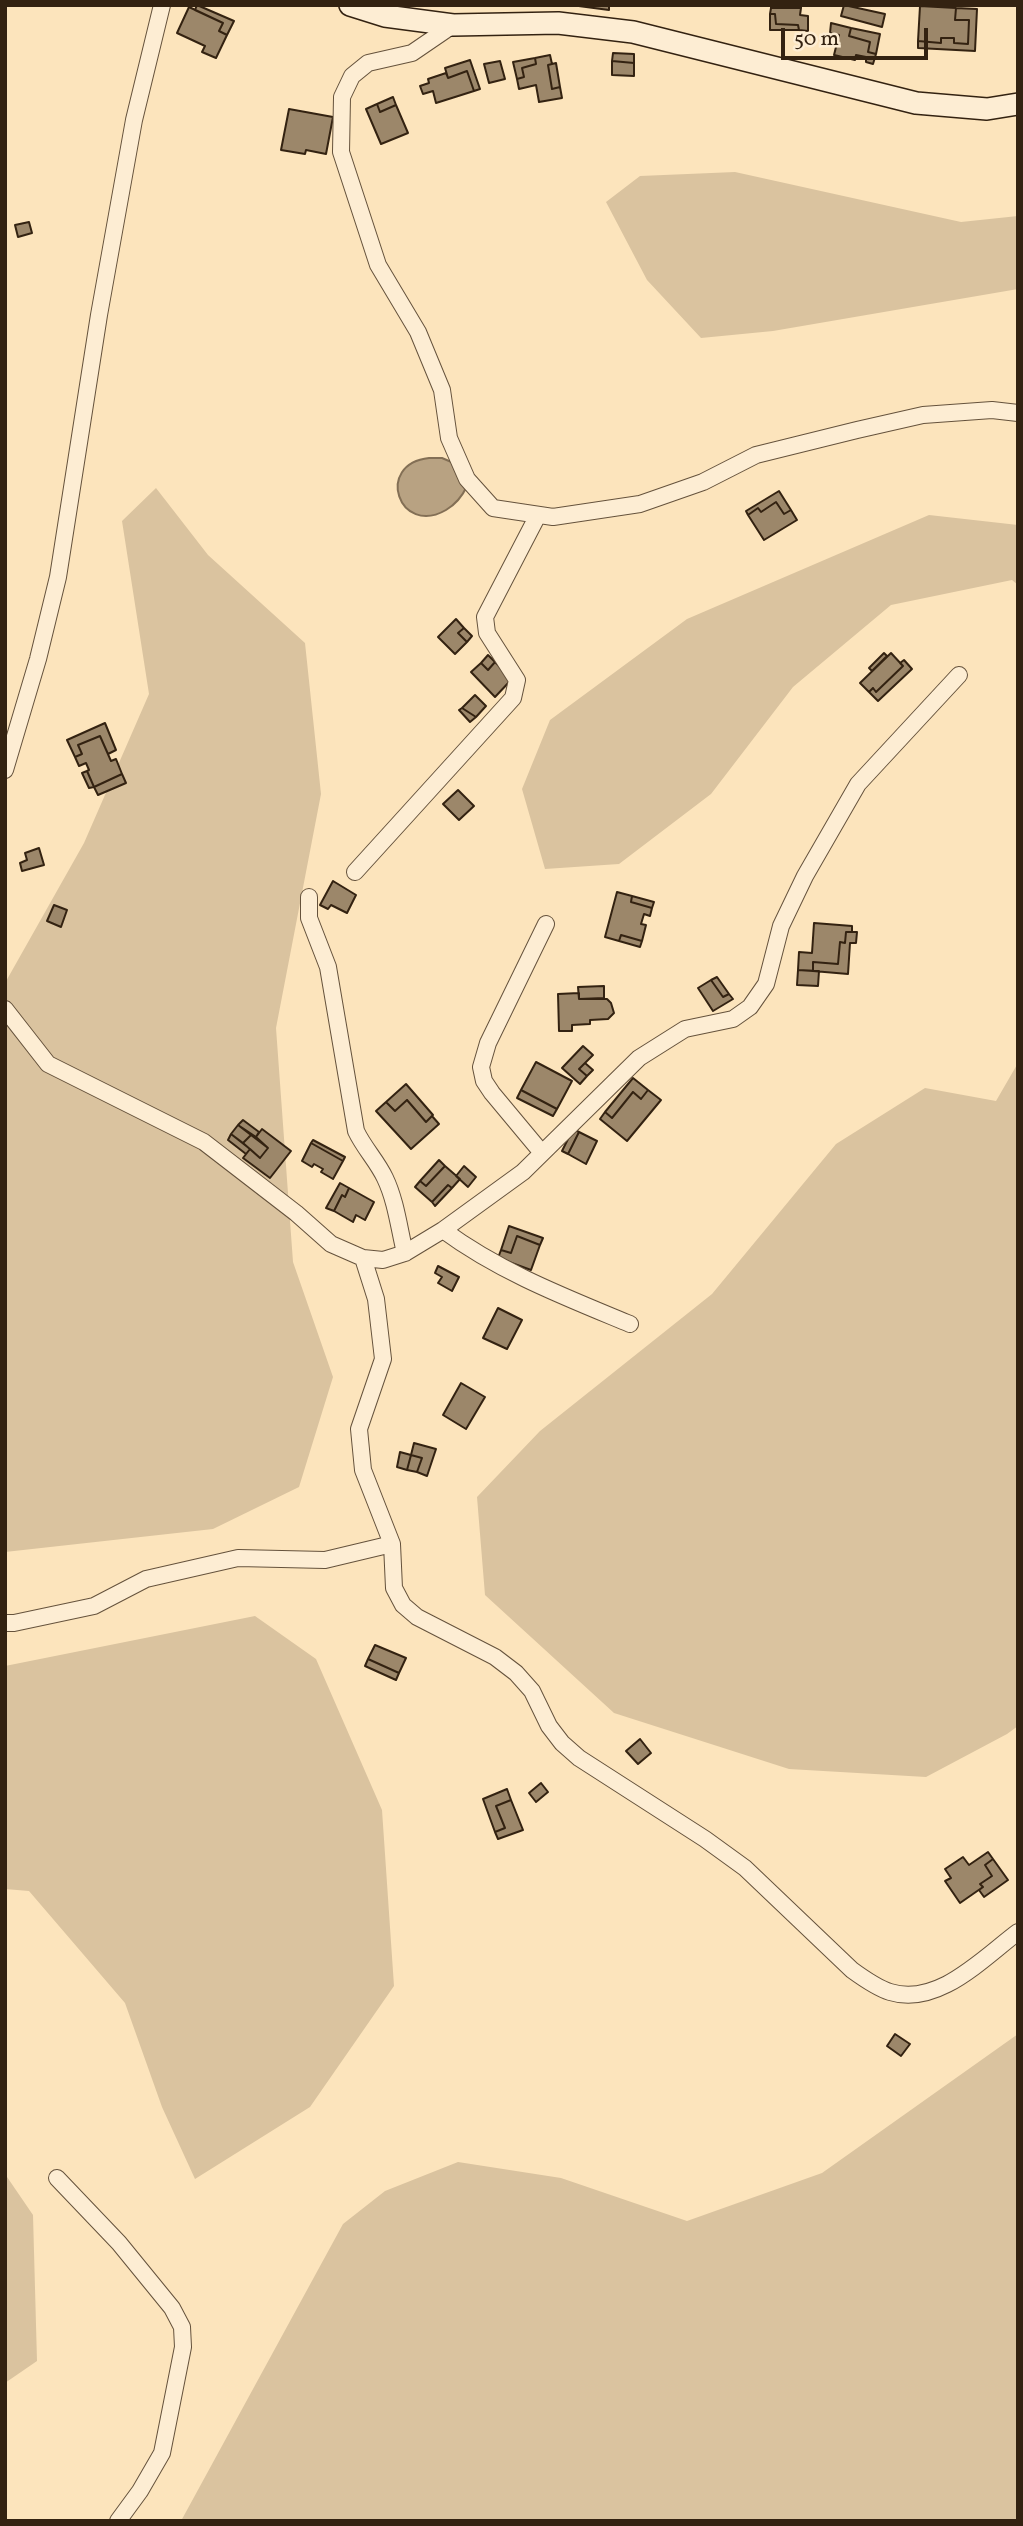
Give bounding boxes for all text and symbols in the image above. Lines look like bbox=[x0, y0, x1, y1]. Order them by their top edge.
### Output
scale bar bbox=[785, 14, 932, 58]
text: 50 m bbox=[794, 25, 839, 54]

